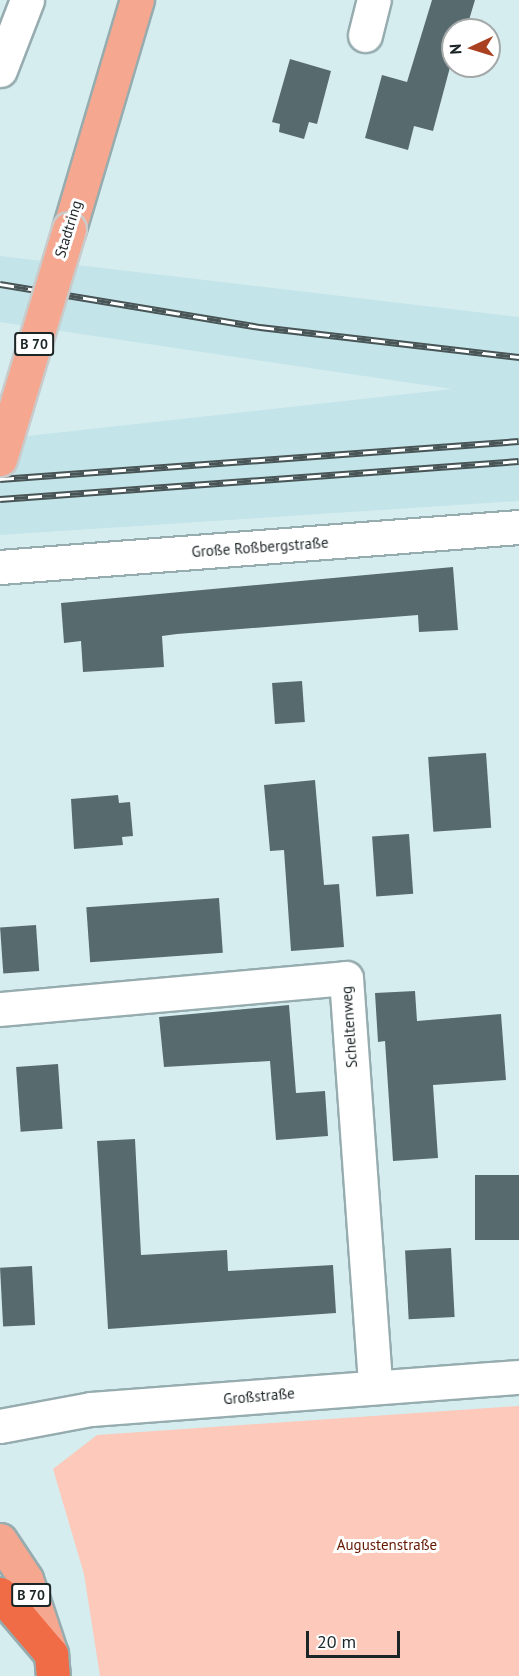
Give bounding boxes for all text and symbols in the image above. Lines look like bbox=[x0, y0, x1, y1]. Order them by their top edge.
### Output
north arrow bbox=[441, 18, 501, 78]
text: N bbox=[445, 43, 465, 55]
street label: Stadtring bbox=[51, 198, 85, 260]
road number: B 70 bbox=[13, 333, 55, 355]
street label: Große Roßbergstraße bbox=[191, 533, 329, 561]
street label: Scheltenweg bbox=[337, 985, 361, 1069]
street label: Großstraße bbox=[223, 1384, 295, 1408]
park label: Augustenstraße bbox=[337, 1536, 437, 1554]
road number: B 70 bbox=[10, 1584, 52, 1606]
scale bar bbox=[309, 1619, 404, 1657]
text: 20 m bbox=[317, 1630, 356, 1653]

